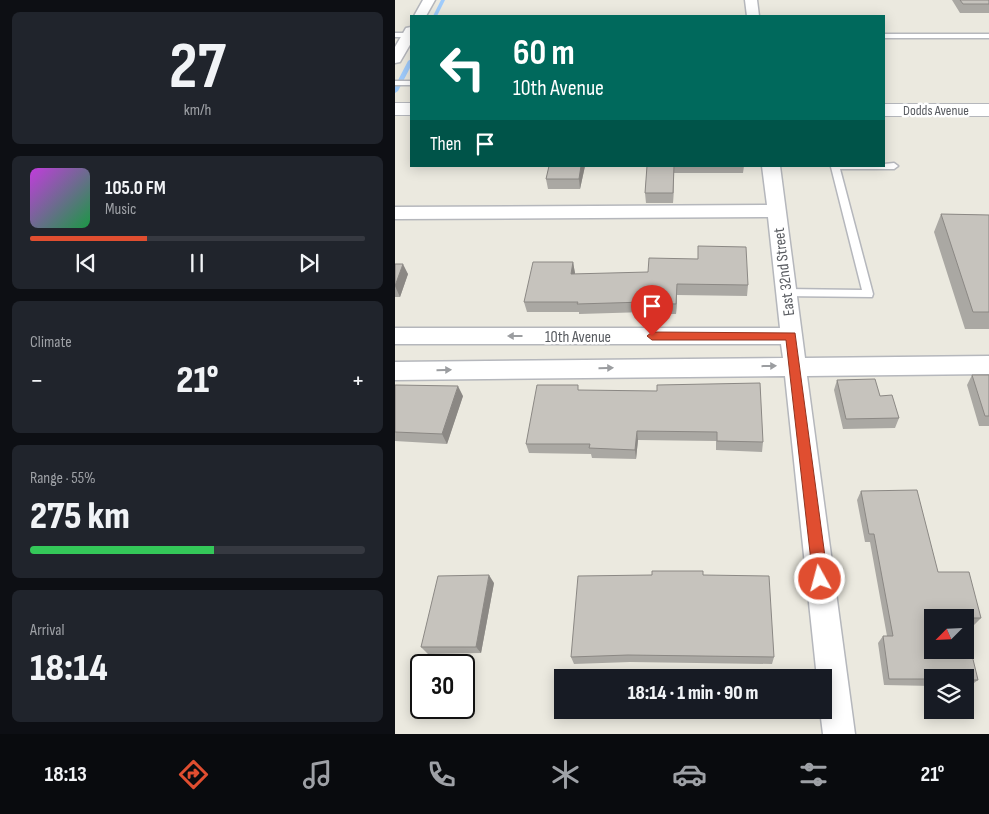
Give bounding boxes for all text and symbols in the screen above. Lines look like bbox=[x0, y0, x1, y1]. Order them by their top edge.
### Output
text: 27 bbox=[169, 29, 226, 107]
text: 60 m bbox=[513, 32, 575, 75]
icon: left bbox=[430, 35, 495, 100]
text: 10th Avenue bbox=[513, 75, 604, 102]
text: km/h bbox=[184, 101, 211, 120]
street label: Dodds Avenue bbox=[903, 102, 969, 119]
icon: arrive bbox=[471, 130, 499, 158]
text: Then bbox=[430, 133, 461, 156]
text: 105.0 FM bbox=[105, 177, 166, 200]
text: Music bbox=[105, 200, 136, 219]
street label: East 32nd Street bbox=[770, 226, 799, 317]
icon: previous bbox=[72, 249, 100, 277]
icon: pause bbox=[183, 249, 211, 277]
icon: next bbox=[295, 249, 323, 277]
pin bbox=[631, 285, 673, 336]
icon: arrive bbox=[638, 292, 666, 320]
street label: 10th Avenue bbox=[545, 328, 611, 347]
one-way arrow bbox=[506, 332, 522, 340]
text: Climate bbox=[30, 333, 72, 352]
text: 21° bbox=[176, 358, 219, 403]
one-way arrow bbox=[761, 362, 777, 370]
text: − bbox=[30, 364, 44, 397]
text: + bbox=[351, 364, 365, 397]
one-way arrow bbox=[598, 364, 614, 372]
one-way arrow bbox=[436, 366, 452, 374]
text: Range · 55% bbox=[30, 469, 96, 488]
text: 275 km bbox=[30, 494, 130, 539]
position arrow bbox=[793, 552, 845, 604]
north arrow bbox=[924, 609, 974, 659]
map controls bbox=[924, 609, 974, 719]
text: Arrival bbox=[30, 621, 64, 640]
text: 18:14 bbox=[30, 646, 108, 691]
speed limit sign: 30 bbox=[410, 654, 475, 719]
button: layers bbox=[924, 669, 974, 719]
text: 18:14 · 1 min · 90 m bbox=[628, 682, 758, 705]
icon: directions bbox=[176, 757, 211, 792]
icon: music bbox=[300, 757, 335, 792]
icon: phone bbox=[424, 757, 459, 792]
icon: climate bbox=[548, 757, 583, 792]
icon: car bbox=[672, 757, 707, 792]
icon: filters bbox=[796, 757, 831, 792]
text: 18:13 bbox=[45, 761, 87, 788]
text: 21° bbox=[920, 761, 944, 788]

